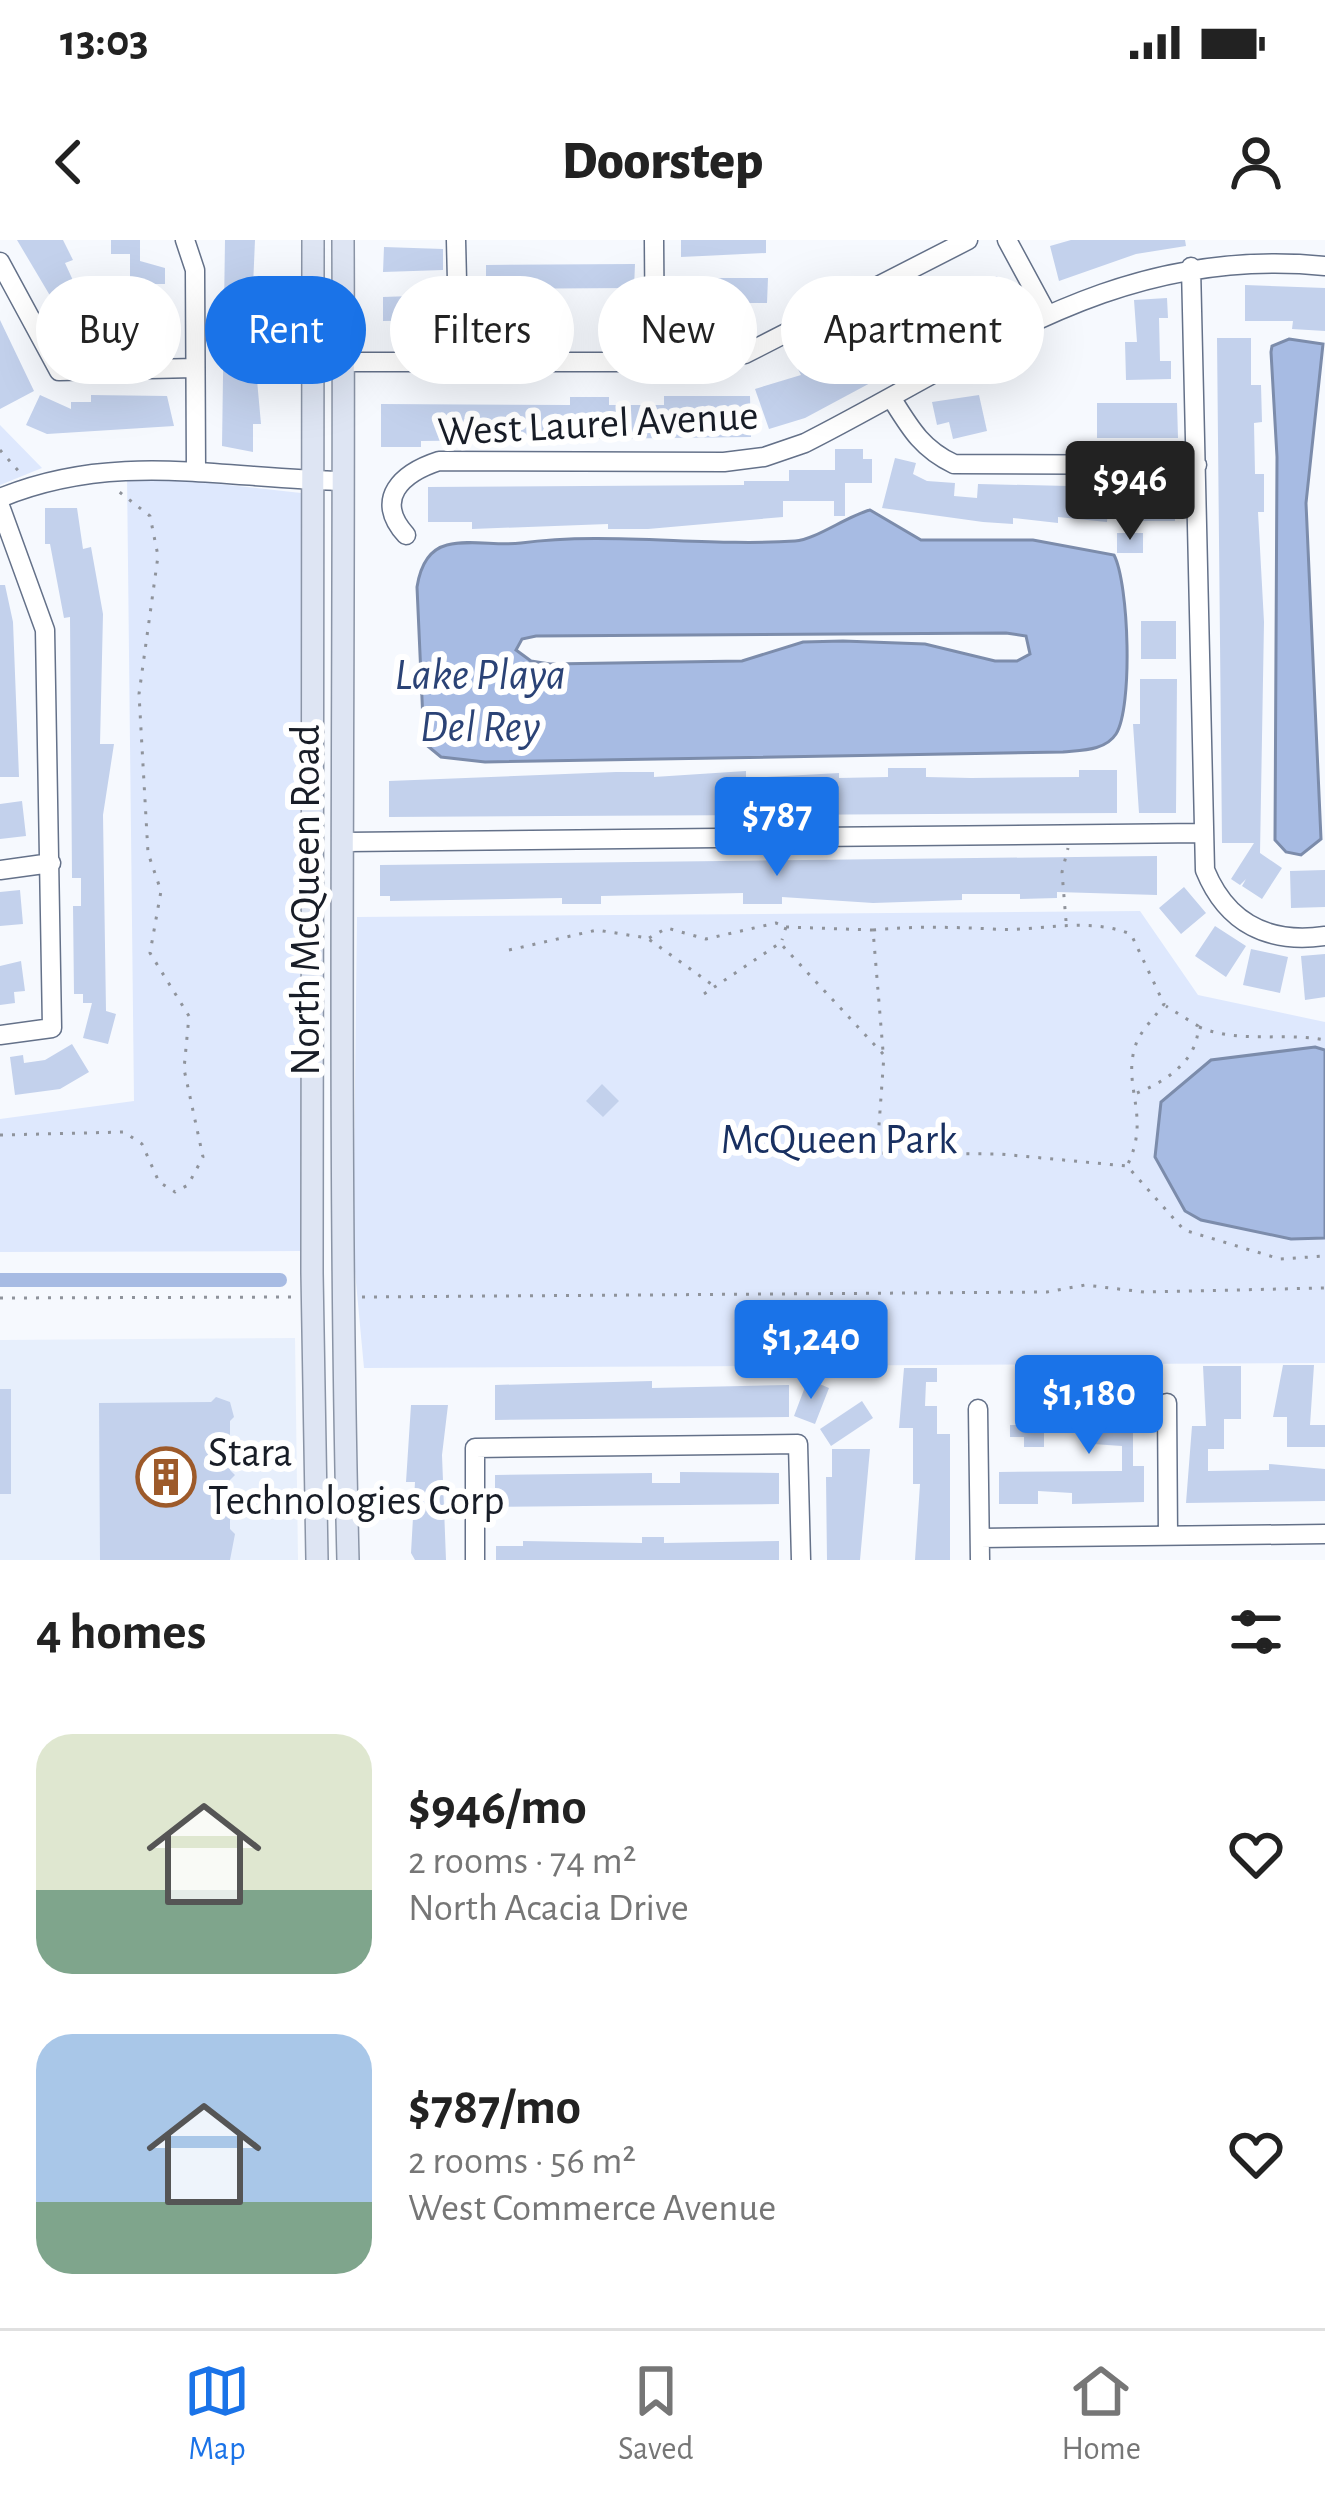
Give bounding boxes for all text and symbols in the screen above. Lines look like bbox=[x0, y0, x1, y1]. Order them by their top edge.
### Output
text: 13:03 bbox=[60, 19, 149, 64]
icon: back bbox=[36, 129, 102, 195]
icon: person bbox=[1223, 129, 1289, 195]
text: Doorstep bbox=[562, 135, 763, 189]
chip: Buy bbox=[36, 276, 181, 384]
chip: Rent bbox=[205, 276, 366, 384]
chip: Filters bbox=[390, 276, 574, 384]
chip: New bbox=[598, 276, 757, 384]
chip: Apartment bbox=[781, 276, 1044, 384]
street label: West Laurel Avenue bbox=[436, 395, 760, 453]
pin: $946 bbox=[1059, 441, 1201, 543]
text: $946 bbox=[1093, 460, 1167, 499]
water label: Lake Playa Del Rey bbox=[394, 653, 566, 750]
street label: North McQueen Road bbox=[285, 724, 327, 1076]
pin: $787 bbox=[706, 777, 848, 879]
text: $787 bbox=[742, 796, 812, 835]
park label: McQueen Park bbox=[721, 1119, 957, 1161]
pin: $1,240 bbox=[713, 1300, 909, 1402]
text: $1,240 bbox=[762, 1319, 860, 1358]
pin: $1,180 bbox=[991, 1355, 1187, 1457]
text: $1,180 bbox=[1042, 1374, 1136, 1413]
place label: Stara Technologies Corp bbox=[208, 1432, 505, 1522]
building icon: Stara Technologies Corp bbox=[135, 1446, 197, 1508]
icon: filters bbox=[1223, 1599, 1289, 1665]
text: 4 homes bbox=[36, 1607, 206, 1658]
icon: home bbox=[132, 1782, 276, 1926]
text: $946/mo bbox=[408, 1782, 587, 1833]
icon: heart bbox=[1223, 1821, 1289, 1887]
text: 2 rooms · 74 m² bbox=[408, 1842, 636, 1881]
text: North Acacia Drive bbox=[408, 1889, 689, 1928]
icon: home bbox=[132, 2082, 276, 2226]
text: $787/mo bbox=[408, 2082, 581, 2133]
icon: heart bbox=[1223, 2121, 1289, 2187]
text: 2 rooms · 56 m² bbox=[408, 2142, 636, 2181]
text: West Commerce Avenue bbox=[408, 2189, 776, 2228]
tab: Map bbox=[184, 2358, 250, 2470]
tab: Saved bbox=[618, 2358, 694, 2470]
tab: Home bbox=[1062, 2358, 1141, 2470]

